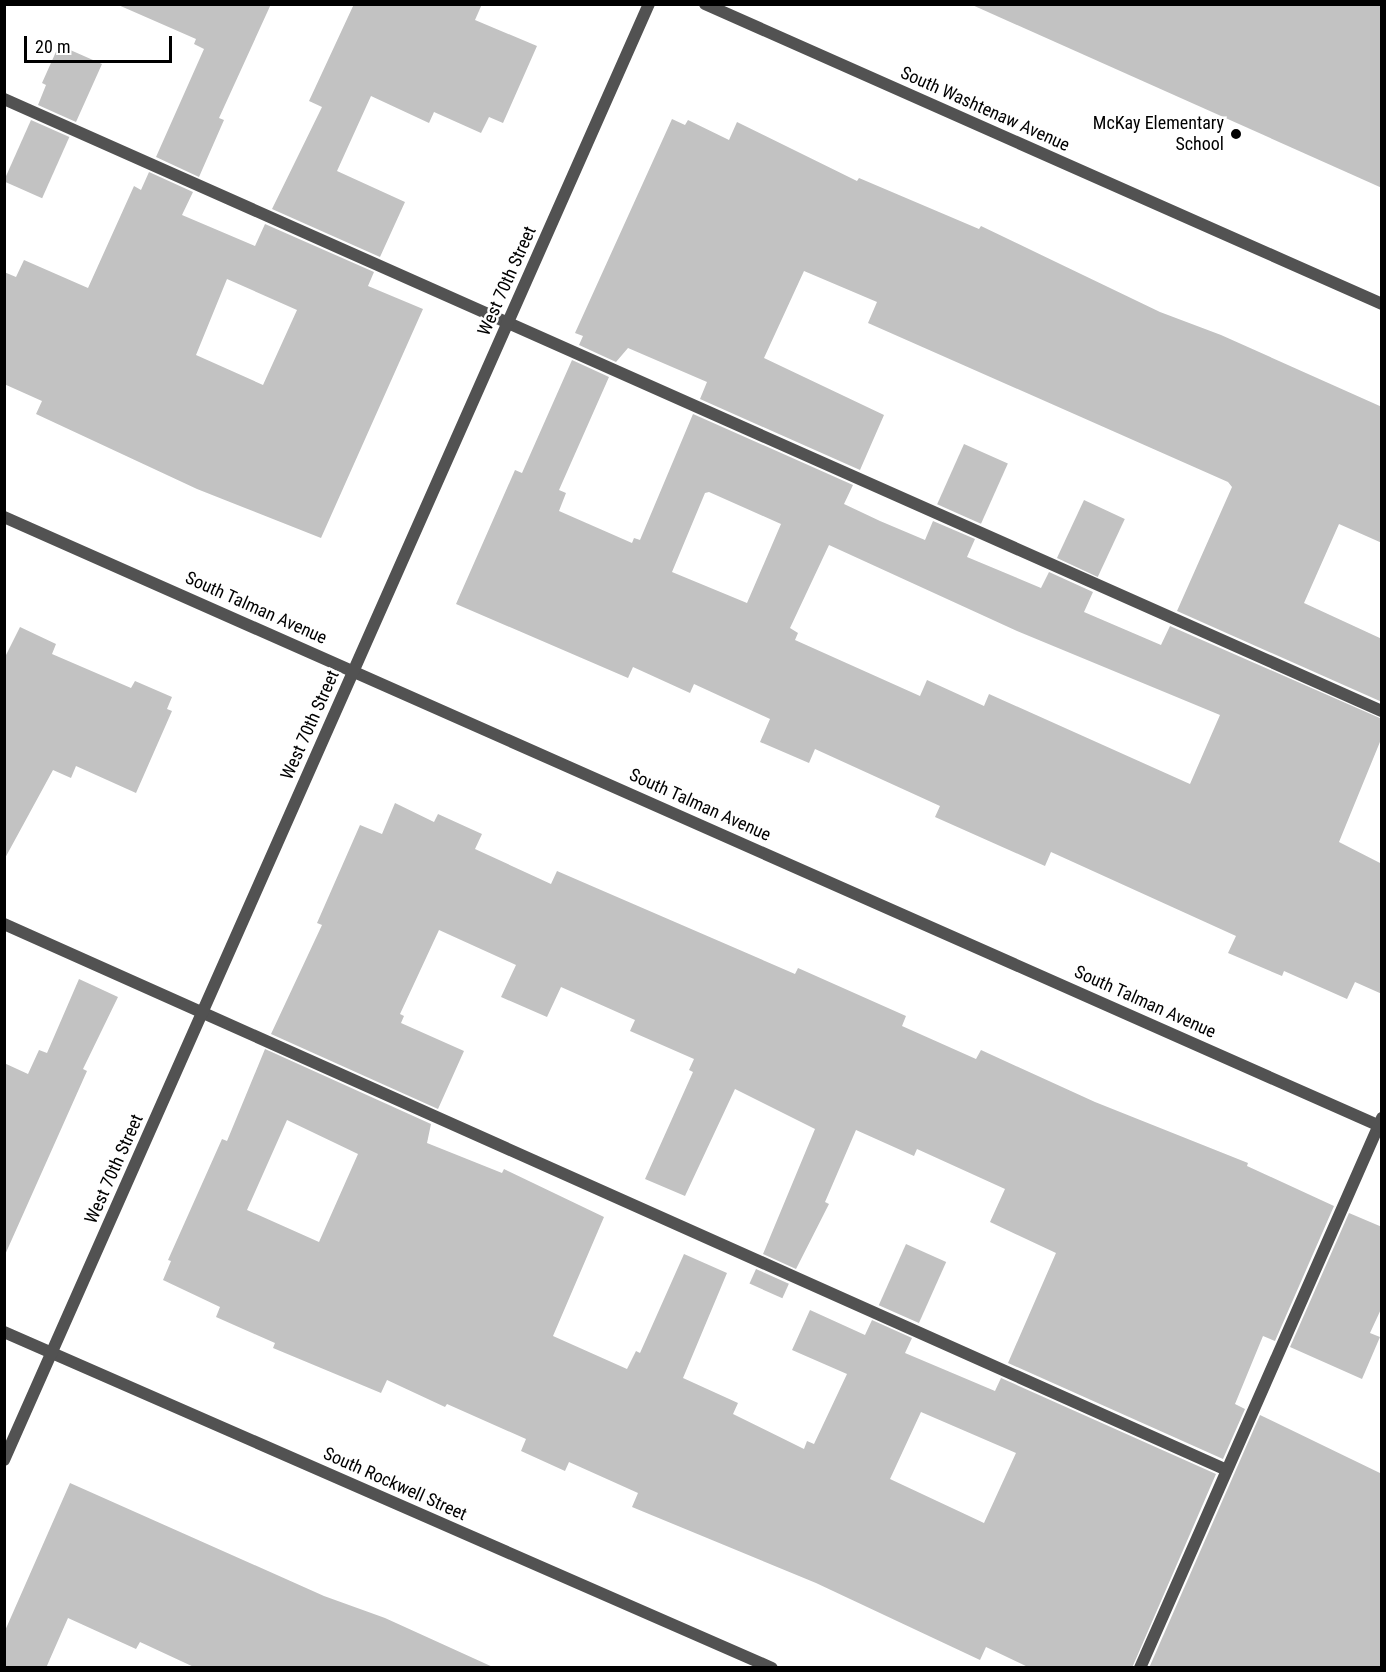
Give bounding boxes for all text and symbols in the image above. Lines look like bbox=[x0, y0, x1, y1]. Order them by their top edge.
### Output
scale bar bbox=[27, 24, 176, 62]
text: 20 m bbox=[35, 36, 70, 57]
street label: South Washtenaw Avenue bbox=[897, 62, 1073, 156]
place label: McKay Elementary School bbox=[1093, 113, 1224, 156]
marker: McKay Elementary School bbox=[1229, 127, 1243, 141]
street label: West 70th Street bbox=[473, 223, 541, 339]
street label: South Talman Avenue bbox=[182, 567, 330, 649]
street label: West 70th Street bbox=[276, 667, 344, 783]
street label: South Talman Avenue bbox=[626, 764, 774, 846]
street label: South Talman Avenue bbox=[1071, 961, 1219, 1043]
street label: West 70th Street bbox=[80, 1111, 148, 1227]
street label: South Rockwell Street bbox=[320, 1443, 470, 1525]

